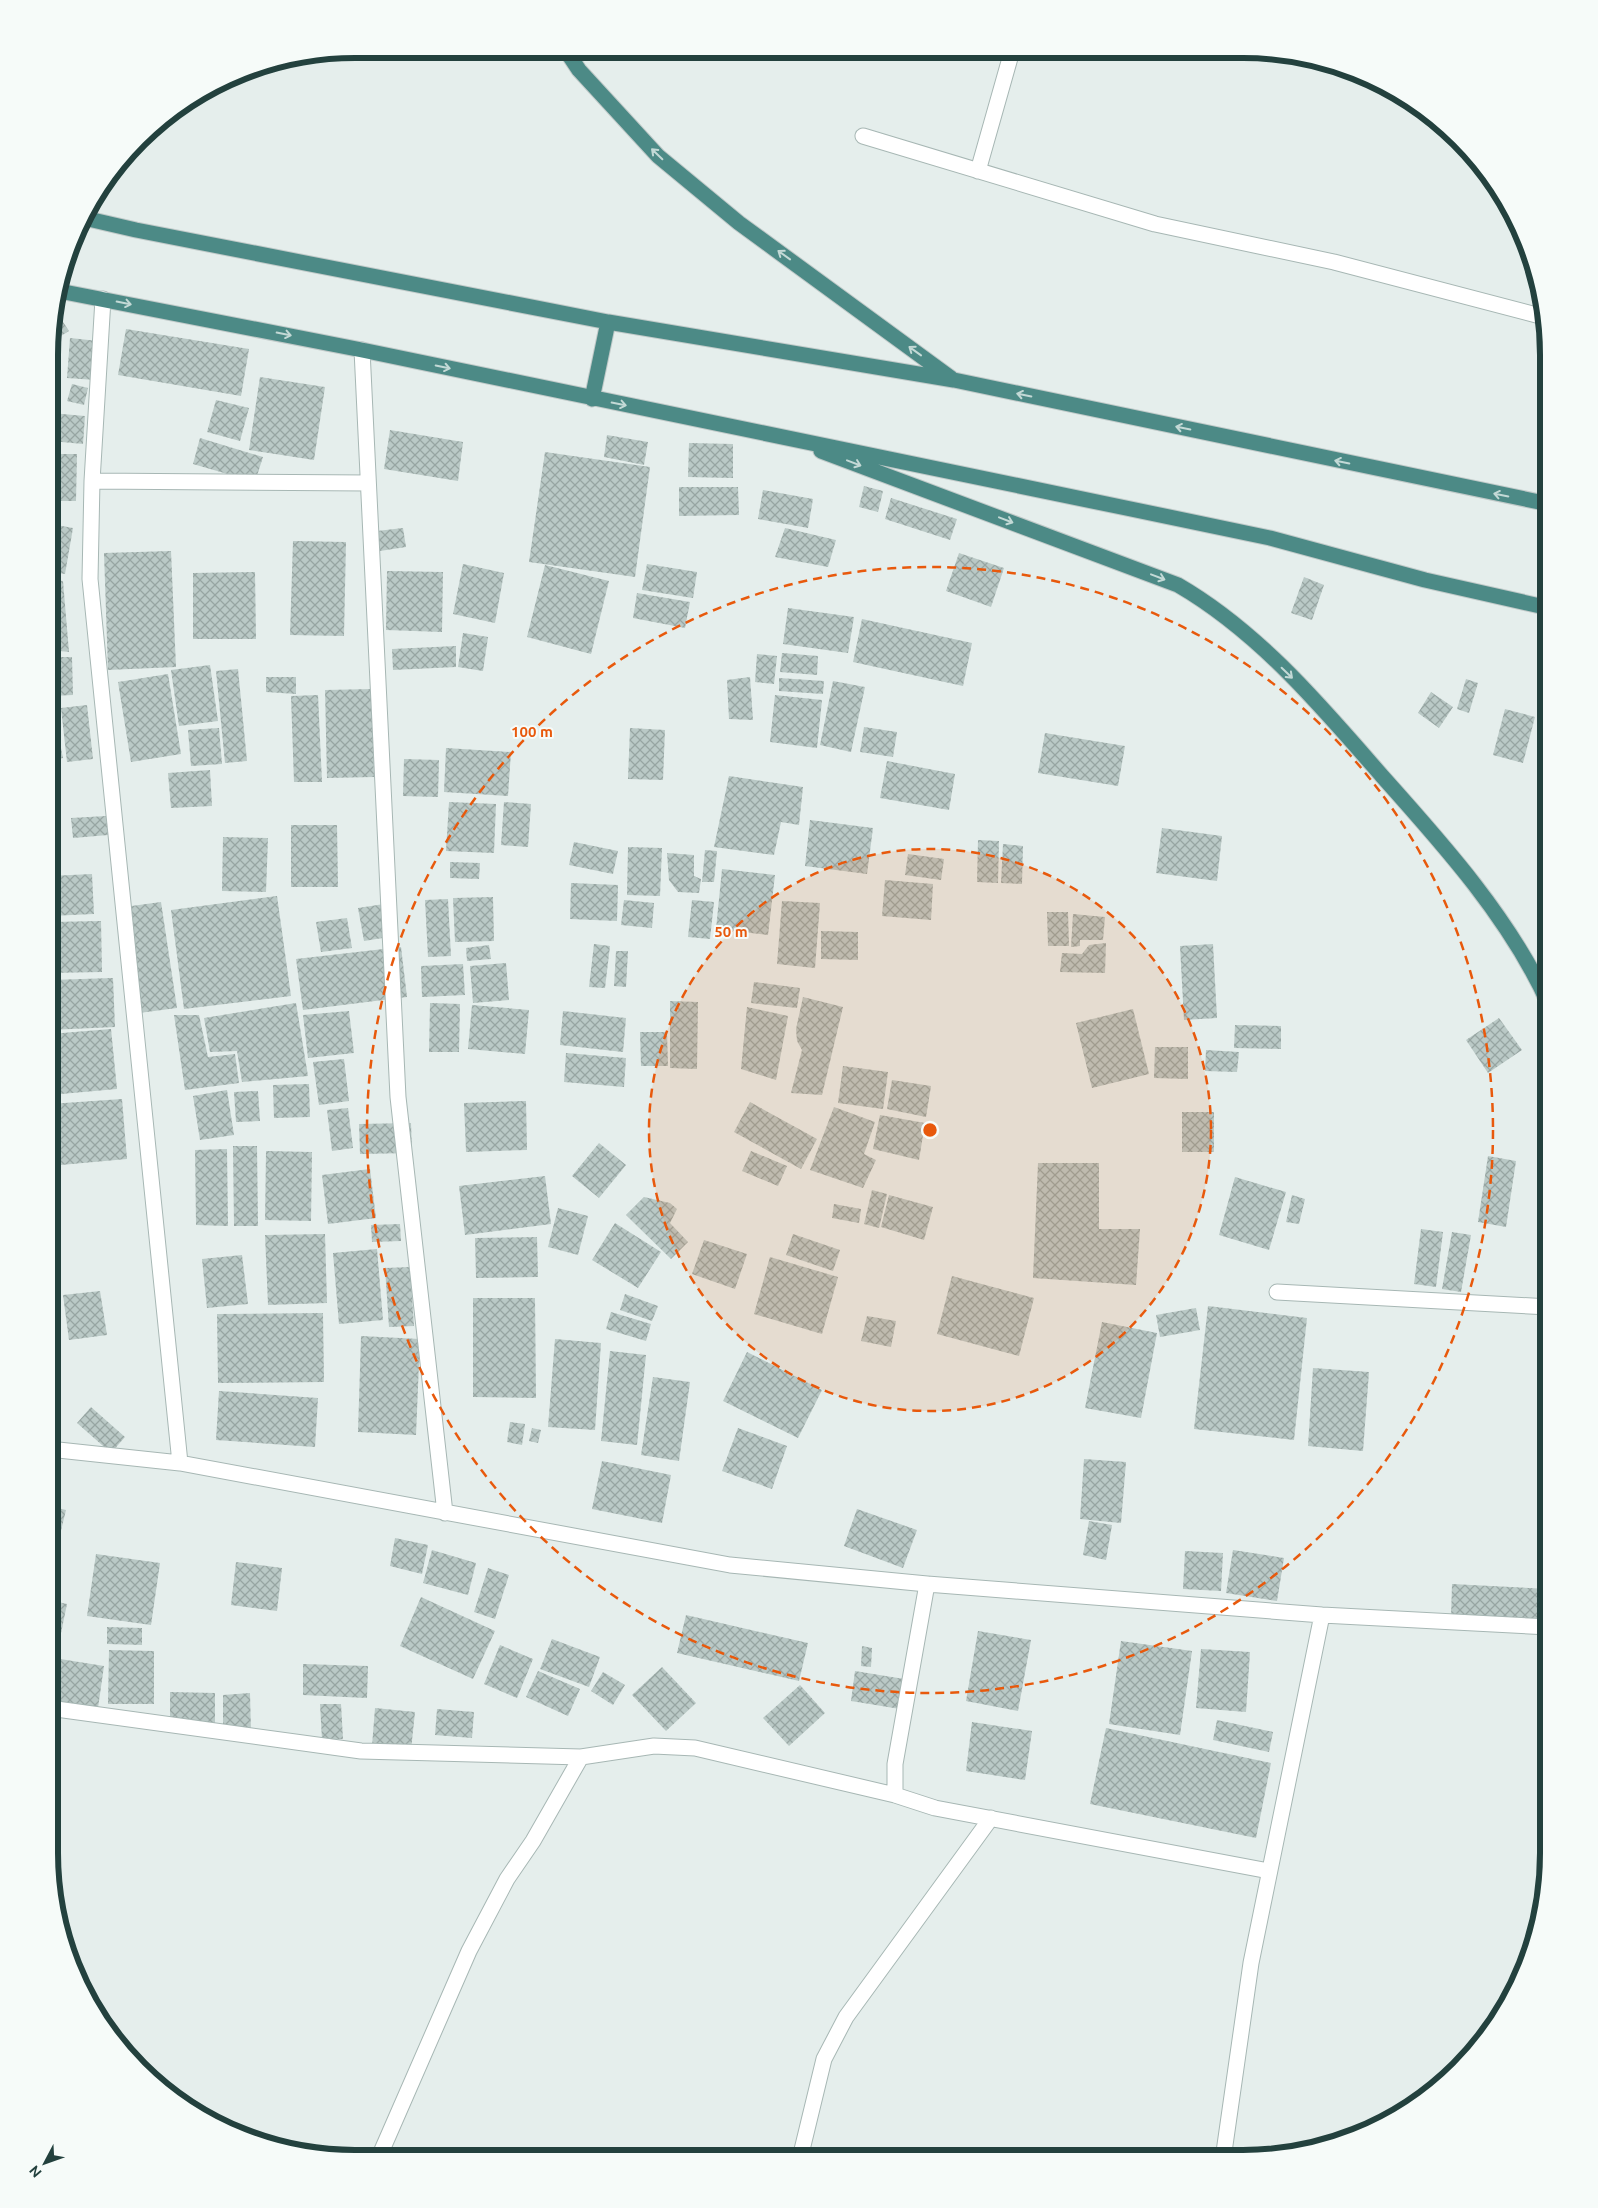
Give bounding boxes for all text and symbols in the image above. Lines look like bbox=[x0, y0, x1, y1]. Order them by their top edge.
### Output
one-way arrow bbox=[651, 148, 663, 160]
one-way arrow bbox=[777, 250, 791, 260]
one-way arrow bbox=[116, 299, 132, 309]
one-way arrow bbox=[275, 330, 291, 340]
one-way arrow bbox=[909, 346, 922, 357]
one-way arrow bbox=[435, 363, 451, 372]
one-way arrow bbox=[1017, 390, 1033, 399]
one-way arrow bbox=[611, 400, 627, 409]
one-way arrow bbox=[1176, 423, 1192, 433]
one-way arrow bbox=[1335, 456, 1351, 466]
one-way arrow bbox=[846, 459, 861, 468]
one-way arrow bbox=[1494, 489, 1510, 499]
one-way arrow bbox=[998, 516, 1013, 525]
one-way arrow bbox=[1150, 573, 1165, 582]
one-way arrow bbox=[1281, 667, 1294, 679]
text: 100 m bbox=[511, 723, 553, 740]
text: 50 m bbox=[714, 923, 748, 940]
centre of rings bbox=[921, 1121, 939, 1139]
north arrow bbox=[20, 2138, 70, 2188]
text: N bbox=[26, 2162, 45, 2181]

